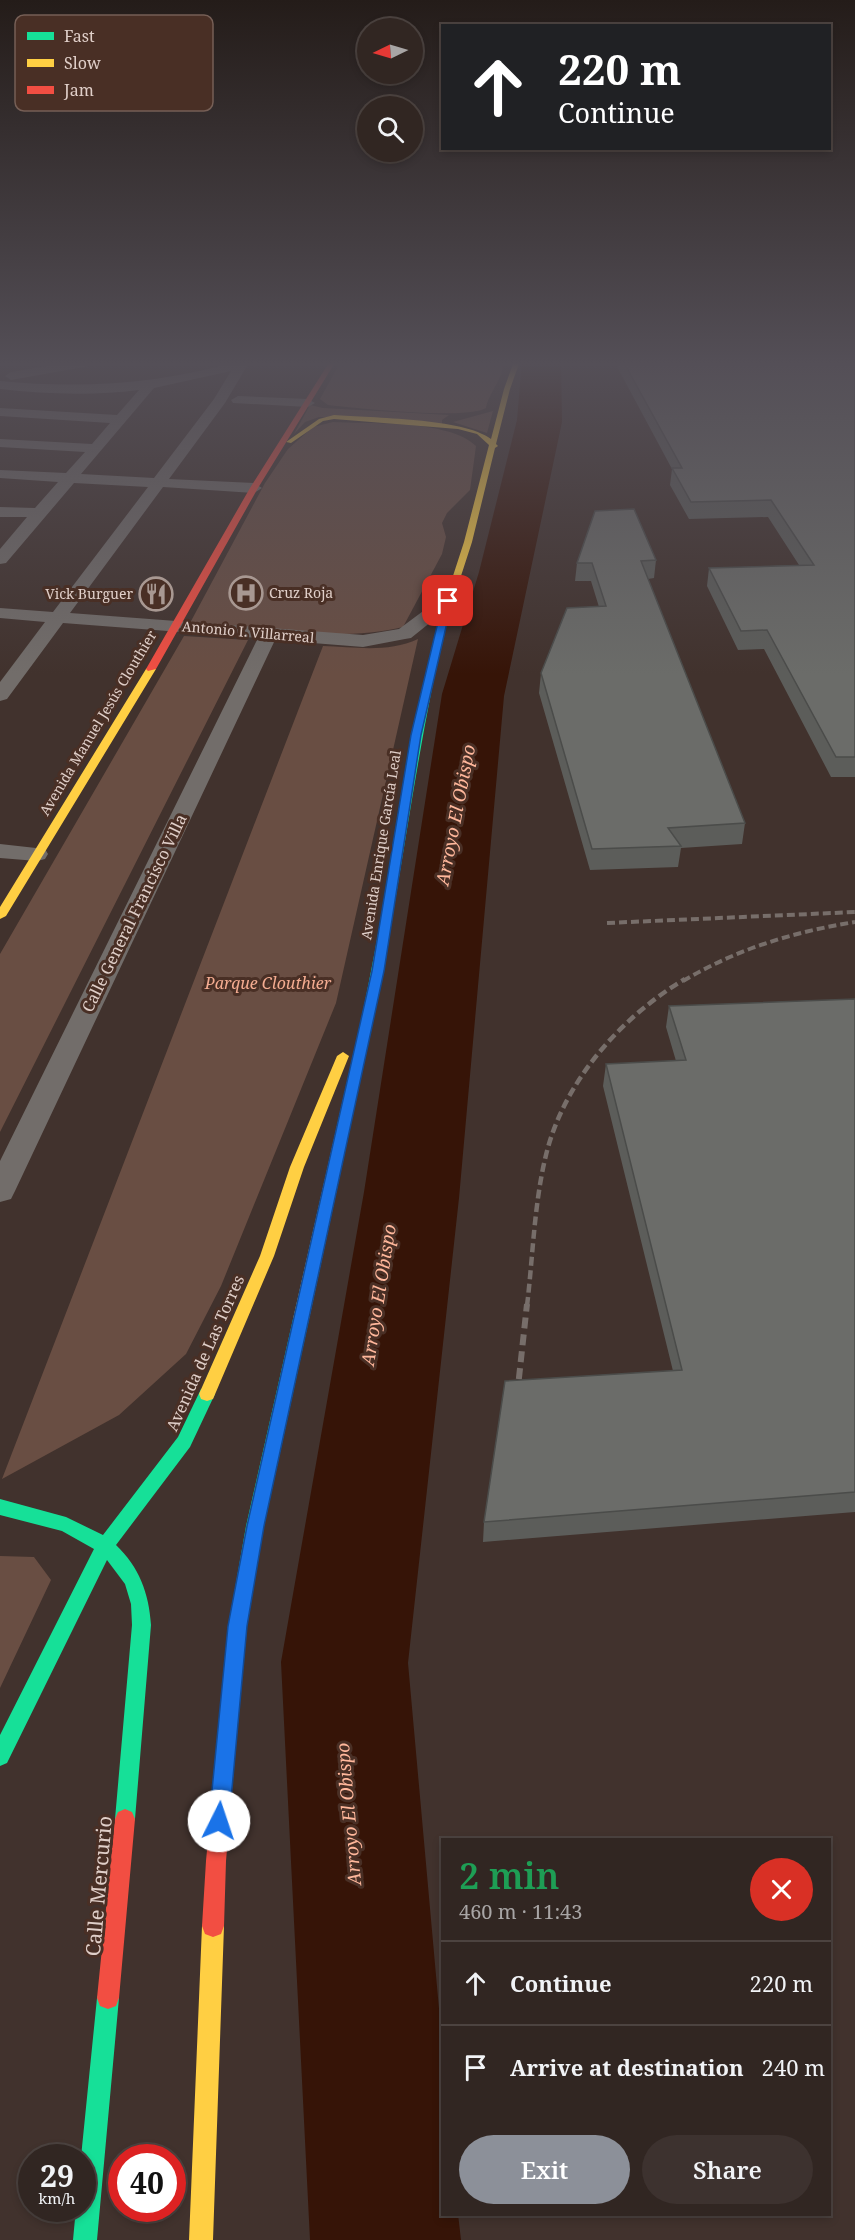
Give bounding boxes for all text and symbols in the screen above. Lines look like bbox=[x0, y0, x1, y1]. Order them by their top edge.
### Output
legend bbox=[15, 15, 213, 111]
north arrow bbox=[357, 18, 423, 84]
map controls bbox=[357, 18, 423, 162]
text: Fast bbox=[64, 25, 95, 47]
text: 220 m bbox=[558, 40, 682, 97]
icon: ahead bbox=[459, 48, 537, 126]
text: Slow bbox=[64, 52, 101, 74]
text: Jam bbox=[63, 79, 94, 101]
text: Continue bbox=[558, 94, 675, 131]
button: search bbox=[357, 96, 423, 162]
hospital icon: Cruz Roja bbox=[228, 575, 264, 611]
pin bbox=[422, 575, 473, 626]
restaurant icon: Vick Burguer bbox=[138, 576, 174, 612]
place label: Cruz Roja bbox=[269, 583, 333, 602]
place label: Vick Burguer bbox=[45, 584, 133, 603]
icon: arrive bbox=[431, 584, 464, 617]
street label: Antonio I. Villarreal bbox=[181, 616, 316, 647]
street label: Avenida Manuel Jesús Clouthier bbox=[35, 626, 161, 819]
water label: Arroyo El Obispo bbox=[429, 742, 480, 889]
street label: Avenida Enrique García Leal bbox=[356, 748, 405, 941]
street label: Calle General Francisco Villa bbox=[76, 810, 192, 1016]
park label: Parque Clouthier bbox=[204, 972, 332, 994]
water label: Arroyo El Obispo bbox=[355, 1222, 401, 1369]
street label: Avenida de Las Torres bbox=[161, 1272, 249, 1434]
water label: Arroyo El Obispo bbox=[330, 1742, 366, 1888]
position arrow bbox=[187, 1789, 251, 1853]
street label: Calle Mercurio bbox=[79, 1815, 118, 1957]
text: 2 min bbox=[459, 1851, 560, 1900]
button: close bbox=[750, 1858, 813, 1921]
text: 460 m · 11:43 bbox=[459, 1898, 582, 1925]
icon: ahead bbox=[459, 1967, 492, 2000]
text: Continue bbox=[510, 1968, 612, 1998]
text: 220 m bbox=[750, 1968, 813, 1998]
icon: arrive bbox=[459, 2051, 492, 2084]
text: Arrive at destination bbox=[510, 2052, 744, 2082]
text: 240 m bbox=[762, 2052, 825, 2082]
button: Exit bbox=[459, 2135, 630, 2204]
button: Share bbox=[642, 2135, 813, 2204]
speed limit sign: 40 bbox=[108, 2144, 186, 2222]
text: 29 bbox=[40, 2155, 74, 2196]
text: km/h bbox=[39, 2188, 75, 2208]

